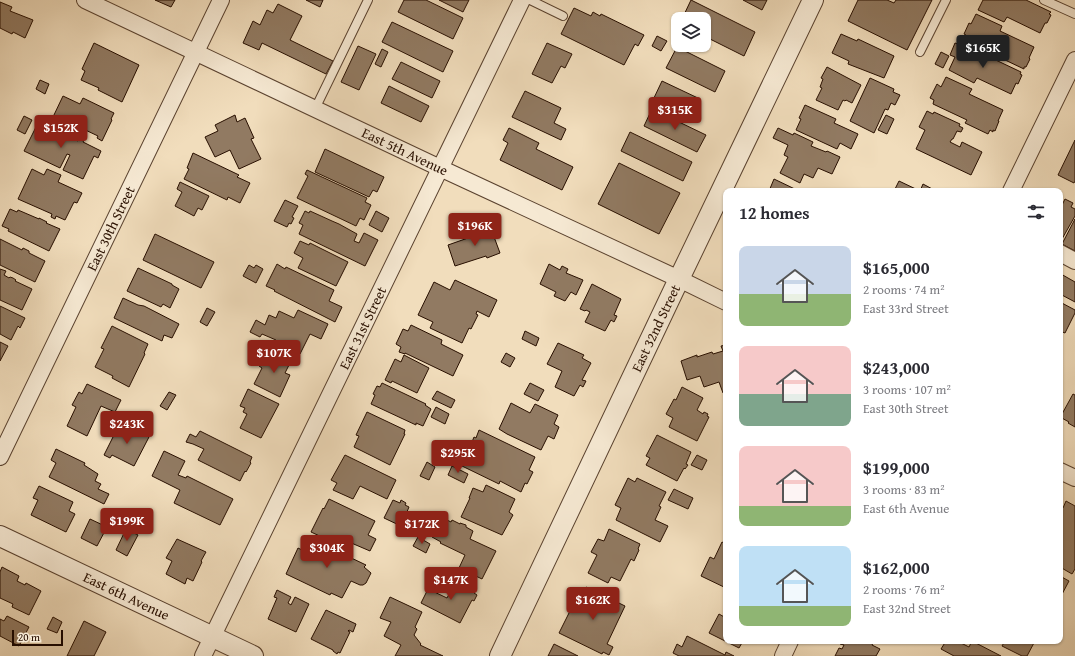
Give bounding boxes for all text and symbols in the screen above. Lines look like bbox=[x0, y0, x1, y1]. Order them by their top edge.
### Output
map controls bbox=[671, 12, 711, 52]
button: layers bbox=[671, 12, 711, 52]
pin: $165K bbox=[955, 35, 1011, 69]
text: $165K bbox=[965, 38, 1001, 57]
pin: $315K bbox=[647, 97, 703, 131]
text: $315K bbox=[657, 100, 693, 119]
pin: $152K bbox=[33, 115, 89, 149]
text: $152K bbox=[43, 118, 79, 137]
street label: East 5th Avenue bbox=[359, 122, 452, 181]
street label: East 30th Street bbox=[82, 182, 140, 274]
text: 12 homes bbox=[739, 200, 810, 225]
icon: filters bbox=[1025, 201, 1047, 223]
pin: $196K bbox=[447, 213, 503, 247]
text: $196K bbox=[457, 216, 493, 235]
text: $165,000 bbox=[863, 255, 929, 280]
icon: home bbox=[771, 262, 819, 310]
text: 2 rooms · 74 m² bbox=[863, 280, 945, 299]
street label: East 32nd Street bbox=[626, 281, 685, 375]
street label: East 31st Street bbox=[334, 283, 391, 373]
text: East 33rd Street bbox=[863, 299, 949, 318]
pin: $107K bbox=[246, 340, 302, 374]
text: $107K bbox=[256, 343, 292, 362]
text: $243,000 bbox=[863, 355, 929, 380]
icon: home bbox=[771, 362, 819, 410]
text: 3 rooms · 107 m² bbox=[863, 380, 951, 399]
text: East 30th Street bbox=[863, 399, 949, 418]
pin: $243K bbox=[99, 411, 155, 445]
text: $243K bbox=[109, 414, 145, 433]
pin: $295K bbox=[430, 440, 486, 474]
text: $295K bbox=[440, 443, 476, 462]
text: $199,000 bbox=[863, 455, 929, 480]
icon: home bbox=[771, 462, 819, 510]
text: 3 rooms · 83 m² bbox=[863, 480, 945, 499]
text: East 6th Avenue bbox=[863, 499, 949, 518]
pin: $199K bbox=[99, 508, 155, 542]
text: $199K bbox=[109, 511, 145, 530]
pin: $172K bbox=[394, 511, 450, 545]
text: $172K bbox=[404, 514, 440, 533]
pin: $304K bbox=[299, 535, 355, 569]
text: $304K bbox=[309, 538, 345, 557]
text: $162,000 bbox=[863, 555, 929, 580]
icon: home bbox=[771, 562, 819, 610]
street label: East 6th Avenue bbox=[80, 567, 173, 625]
pin: $147K bbox=[423, 567, 479, 601]
text: $147K bbox=[433, 570, 469, 589]
text: 2 rooms · 76 m² bbox=[863, 580, 945, 599]
pin: $162K bbox=[565, 587, 621, 621]
text: $162K bbox=[575, 590, 611, 609]
text: East 32nd Street bbox=[863, 599, 951, 618]
scale bar bbox=[12, 628, 63, 647]
text: 20 m bbox=[18, 629, 40, 645]

